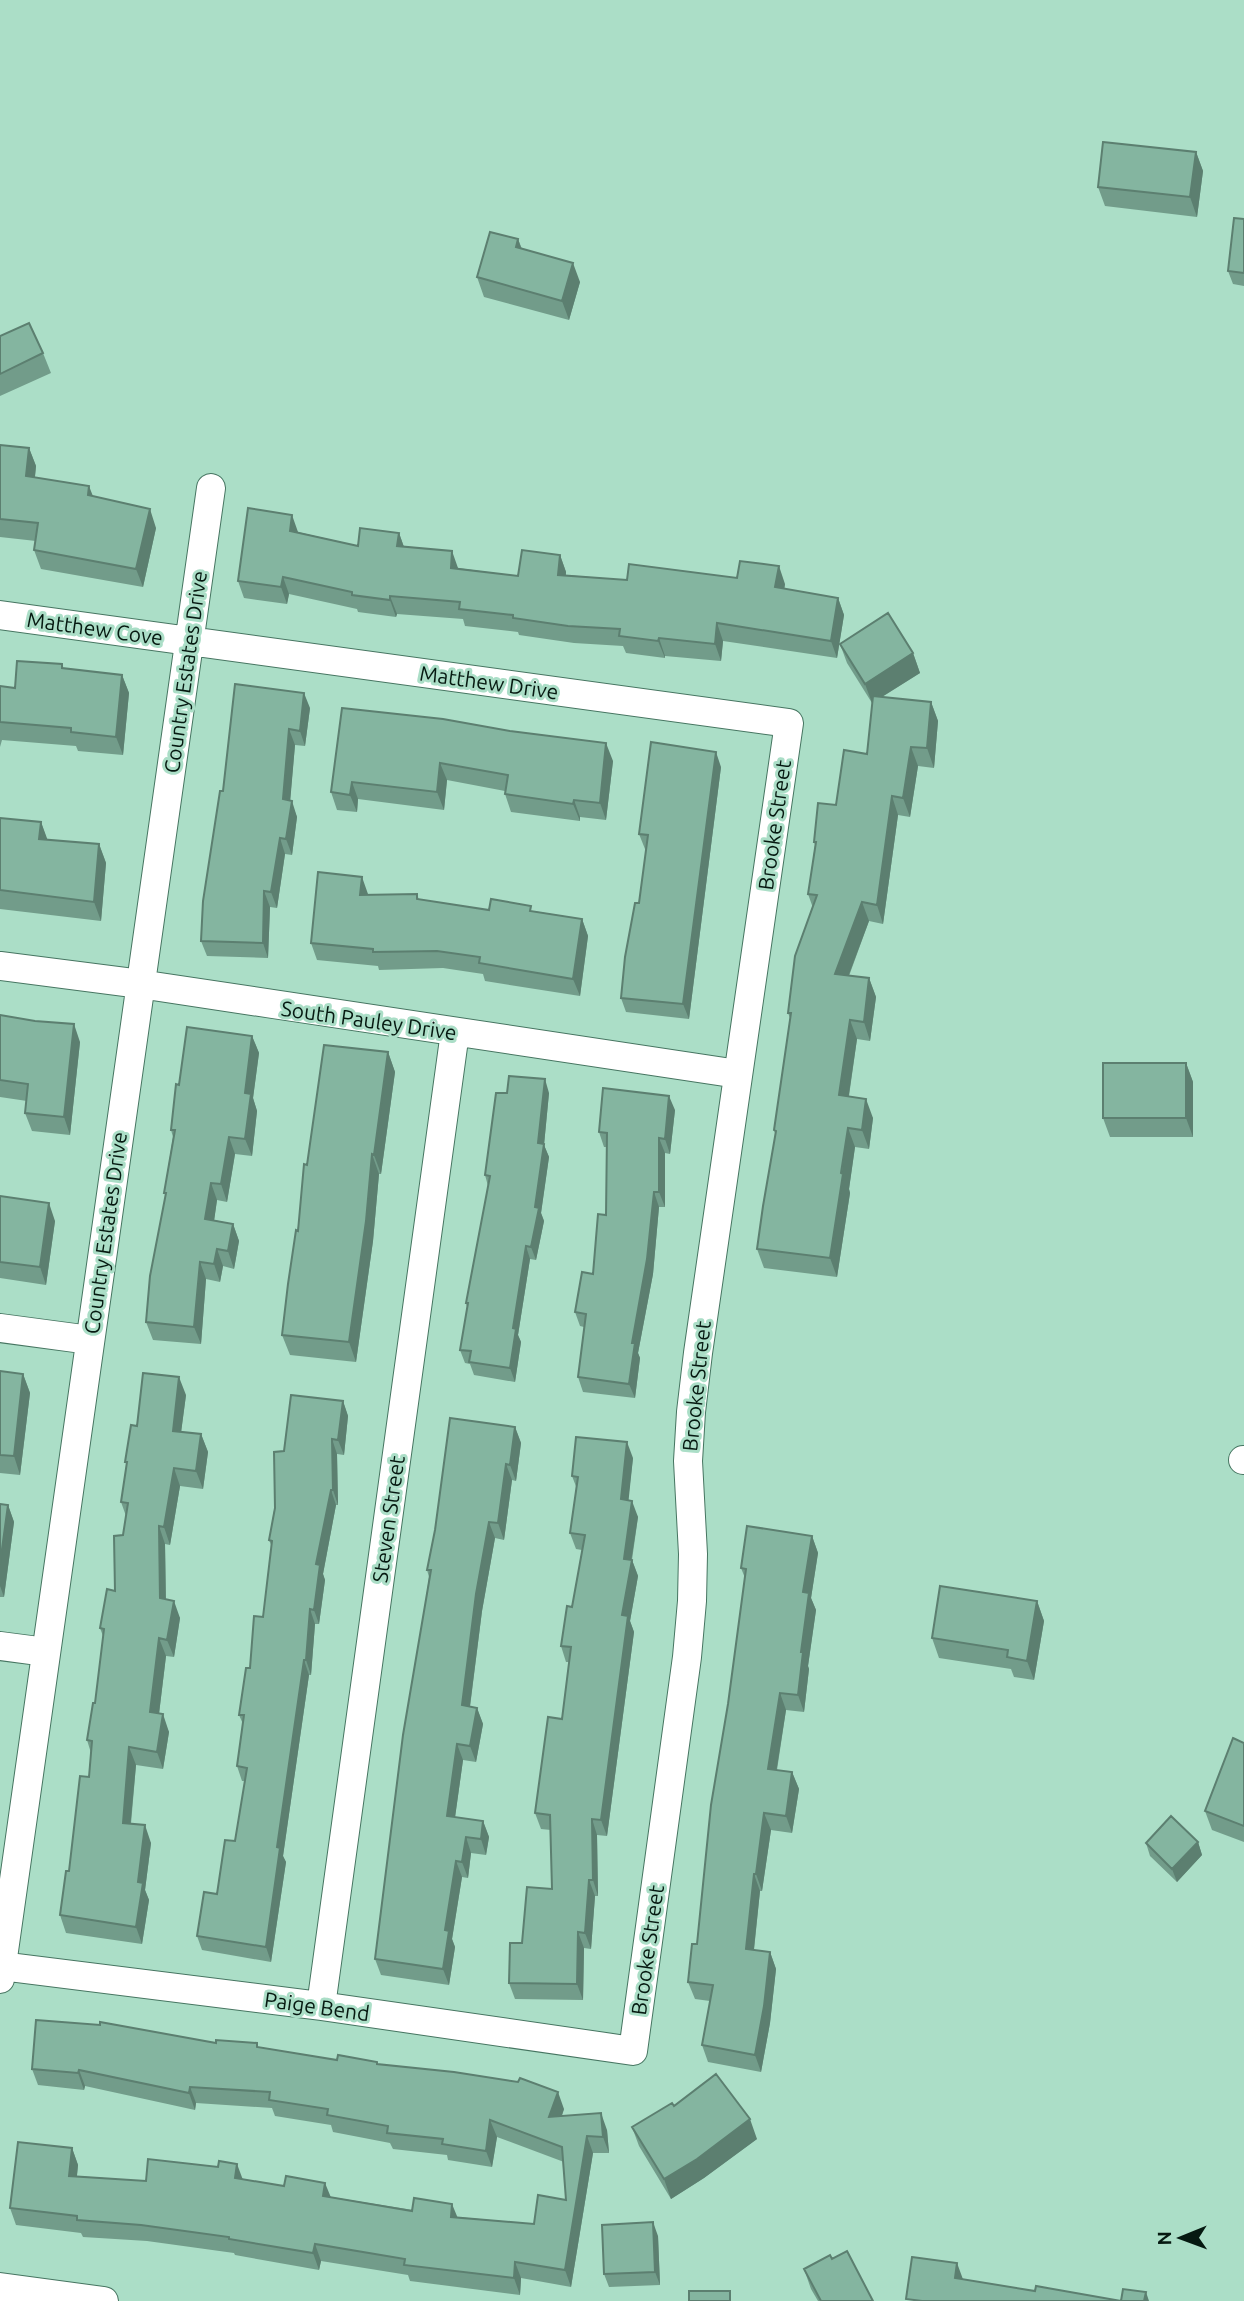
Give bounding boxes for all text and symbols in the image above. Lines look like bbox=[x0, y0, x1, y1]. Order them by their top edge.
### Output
street label: Country Estates Drive bbox=[159, 569, 211, 775]
street label: Matthew Cove bbox=[25, 607, 165, 649]
street label: Matthew Drive bbox=[418, 660, 560, 704]
street label: Brooke Street bbox=[753, 758, 795, 892]
street label: South Pauley Drive bbox=[280, 996, 458, 1044]
street label: Country Estates Drive bbox=[79, 1130, 131, 1336]
street label: Brooke Street bbox=[677, 1320, 715, 1452]
street label: Steven Street bbox=[367, 1454, 409, 1584]
street label: Brooke Street bbox=[626, 1883, 668, 2017]
street label: Paige Bend bbox=[263, 1987, 371, 2025]
north arrow bbox=[1146, 2203, 1216, 2273]
text: N bbox=[1153, 2231, 1175, 2246]

